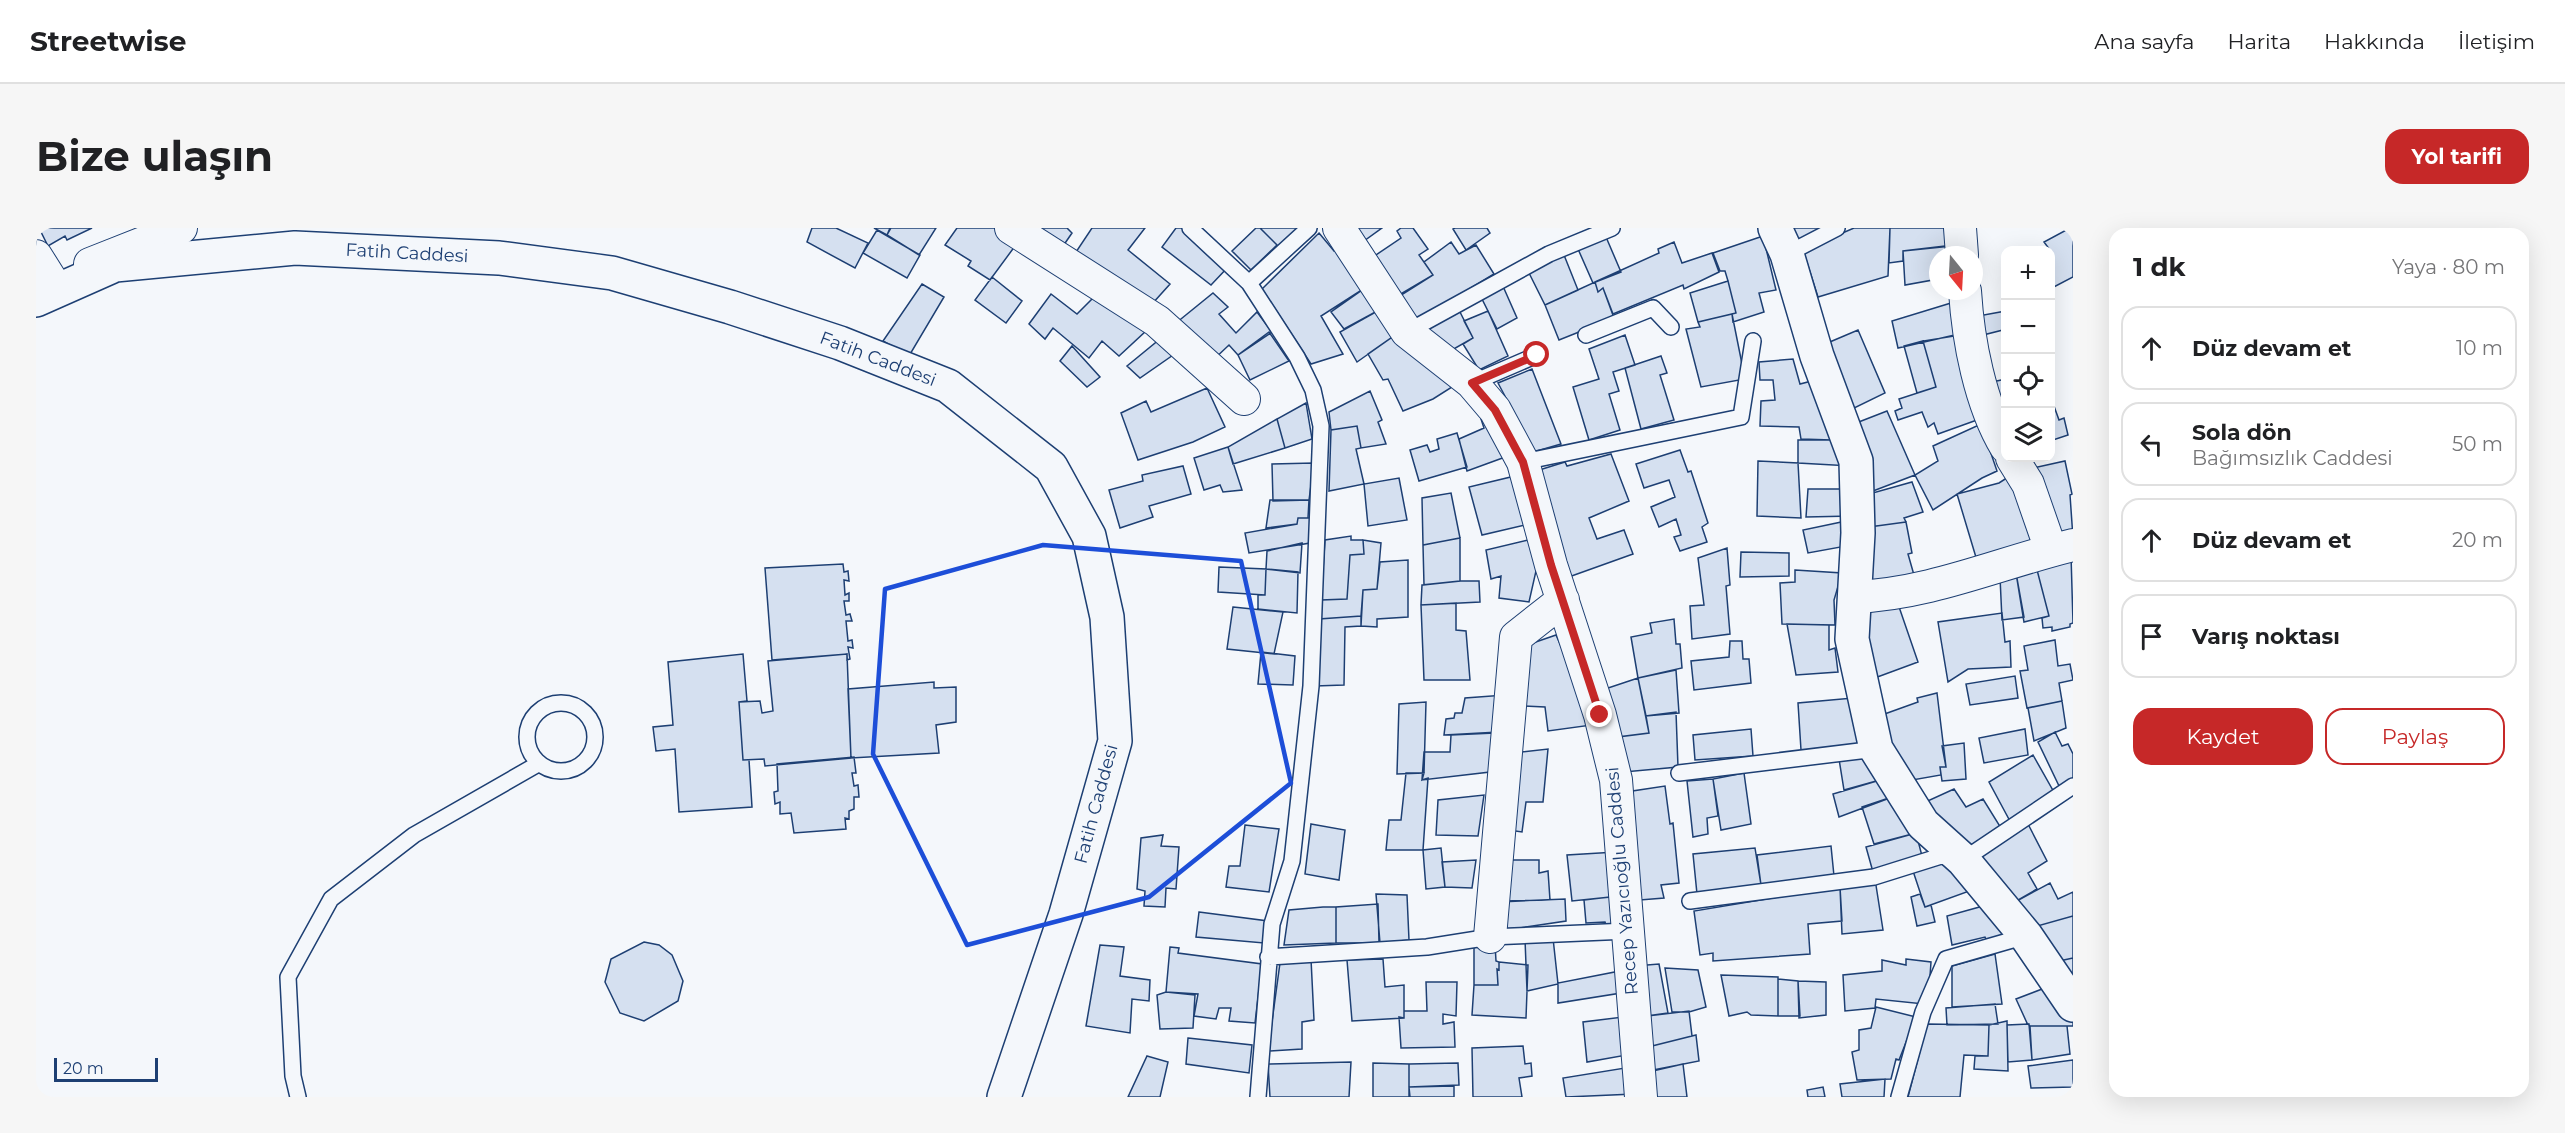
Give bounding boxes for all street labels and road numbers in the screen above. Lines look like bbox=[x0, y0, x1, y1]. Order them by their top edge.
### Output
street label: Fatih Caddesi bbox=[345, 239, 469, 267]
street label: Fatih Caddesi bbox=[817, 327, 939, 391]
street label: Fatih Caddesi bbox=[1069, 742, 1123, 866]
street label: Recep Yazıcıoğlu Caddesi bbox=[1601, 766, 1643, 996]

